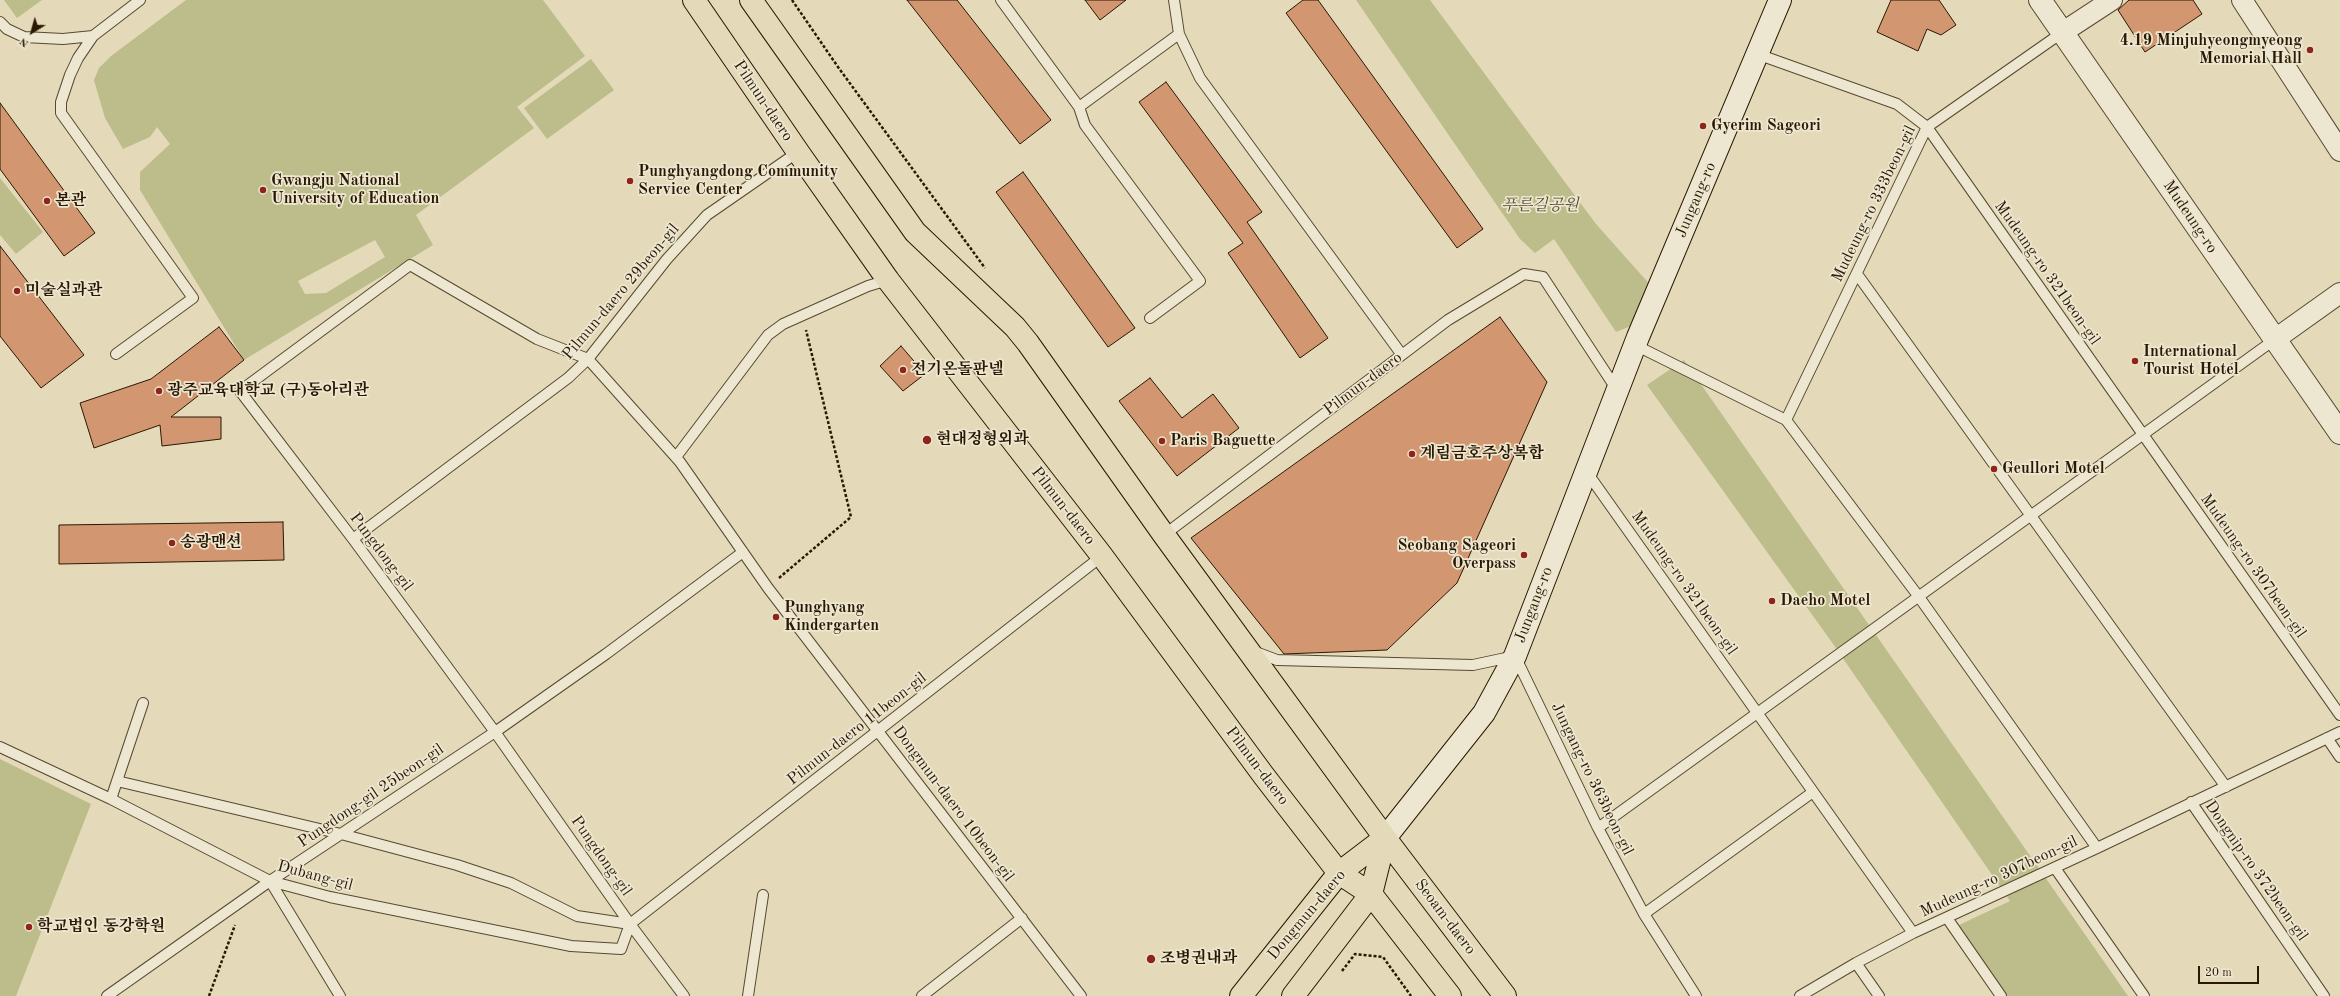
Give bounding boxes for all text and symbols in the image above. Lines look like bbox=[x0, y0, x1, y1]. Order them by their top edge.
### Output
north arrow bbox=[12, 12, 52, 52]
place label: 4.19 Minjuhyeongmyeong Memorial Hall bbox=[2120, 31, 2302, 69]
text: N bbox=[18, 35, 31, 49]
marker: 4.19 Minjuhyeongmyeong Memorial Hall bbox=[2305, 45, 2315, 55]
street label: Pilmun-daero bbox=[729, 57, 797, 145]
place label: Gyerim Sageori bbox=[1711, 116, 1821, 136]
marker: Gyerim Sageori bbox=[1698, 121, 1708, 131]
street label: Mudeung-ro 333beon-gil bbox=[1828, 123, 1920, 285]
street label: Jungang-ro bbox=[1672, 159, 1720, 241]
place label: Punghyangdong Community Service Center bbox=[638, 162, 838, 200]
place label: Gwangju National University of Education bbox=[271, 171, 439, 209]
marker: Punghyangdong Community Service Center bbox=[625, 176, 635, 186]
street label: Mudeung-ro bbox=[2159, 177, 2221, 257]
marker: Gwangju National University of Education bbox=[258, 185, 268, 195]
place label: 본관 bbox=[55, 191, 86, 211]
marker: 본관 bbox=[42, 196, 52, 206]
park label: 푸른길공원 bbox=[1501, 196, 1579, 216]
street label: Mudeung-ro 321beon-gil bbox=[1990, 197, 2104, 349]
street label: Pilmun-daero 29beon-gil bbox=[558, 220, 684, 364]
place label: 미술실과관 bbox=[25, 281, 102, 301]
marker: 미술실과관 bbox=[12, 286, 22, 296]
place label: International Tourist Hotel bbox=[2143, 342, 2239, 380]
street label: Pilmun-daero bbox=[1320, 348, 1406, 420]
marker: International Tourist Hotel bbox=[2130, 356, 2140, 366]
place label: 전기온돌판넬 bbox=[911, 360, 1004, 380]
marker: 전기온돌판넬 bbox=[898, 365, 908, 375]
place label: 광주교육대학교 (구)동아리관 bbox=[167, 381, 369, 401]
marker: 광주교육대학교 (구)동아리관 bbox=[154, 386, 164, 396]
place label: 현대정형외과 bbox=[936, 430, 1029, 450]
place label: Paris Baguette bbox=[1170, 431, 1276, 451]
marker: 현대정형외과 bbox=[921, 434, 933, 446]
marker: Paris Baguette bbox=[1157, 436, 1167, 446]
place label: 계림금호주상복합 bbox=[1420, 444, 1544, 464]
marker: 계림금호주상복합 bbox=[1407, 449, 1417, 459]
place label: Geullori Motel bbox=[2002, 459, 2105, 479]
street label: Pilmun-daero bbox=[1027, 463, 1099, 549]
marker: Geullori Motel bbox=[1989, 464, 1999, 474]
street label: Mudeung-ro 307beon-gil bbox=[2196, 490, 2310, 642]
street label: Mudeung-ro 321beon-gil bbox=[1627, 507, 1741, 659]
street label: Pungdong-gil bbox=[345, 509, 417, 595]
place label: 송광맨션 bbox=[180, 533, 242, 553]
place label: Seobang Sageori Overpass bbox=[1397, 536, 1516, 574]
marker: 송광맨션 bbox=[167, 538, 177, 548]
marker: Seobang Sageori Overpass bbox=[1519, 550, 1529, 560]
street label: Jungang-ro bbox=[1511, 564, 1557, 646]
place label: Daeho Motel bbox=[1780, 591, 1870, 611]
marker: Daeho Motel bbox=[1767, 596, 1777, 606]
place label: Punghyang Kindergarten bbox=[784, 598, 879, 636]
marker: Punghyang Kindergarten bbox=[771, 612, 781, 622]
street label: Pilmun-daero 11beon-gil bbox=[783, 669, 931, 789]
street label: Jungang-ro 363beon-gil bbox=[1547, 699, 1637, 859]
street label: Dongmun-daero 10beon-gil bbox=[888, 722, 1018, 886]
street label: Pilmun-daero bbox=[1221, 723, 1293, 809]
street label: Pungdong-gil 25beon-gil bbox=[294, 740, 448, 852]
street label: Dongnip-ro 372beon-gil bbox=[2200, 797, 2312, 945]
street label: Pungdong-gil bbox=[566, 812, 636, 900]
street label: Mudeung-ro 307beon-gil bbox=[1917, 832, 2081, 922]
street label: Dubang-gil bbox=[275, 857, 355, 895]
street label: Dongmun-daero bbox=[1264, 866, 1350, 964]
street label: Seoam-daero bbox=[1410, 875, 1480, 959]
place label: 학교법인 동강학원 bbox=[37, 917, 165, 937]
marker: 학교법인 동강학원 bbox=[24, 922, 34, 932]
place label: 조병권내과 bbox=[1160, 949, 1237, 969]
marker: 조병권내과 bbox=[1145, 953, 1157, 965]
scale bar bbox=[2200, 958, 2261, 984]
text: 20 m bbox=[2205, 967, 2232, 979]

